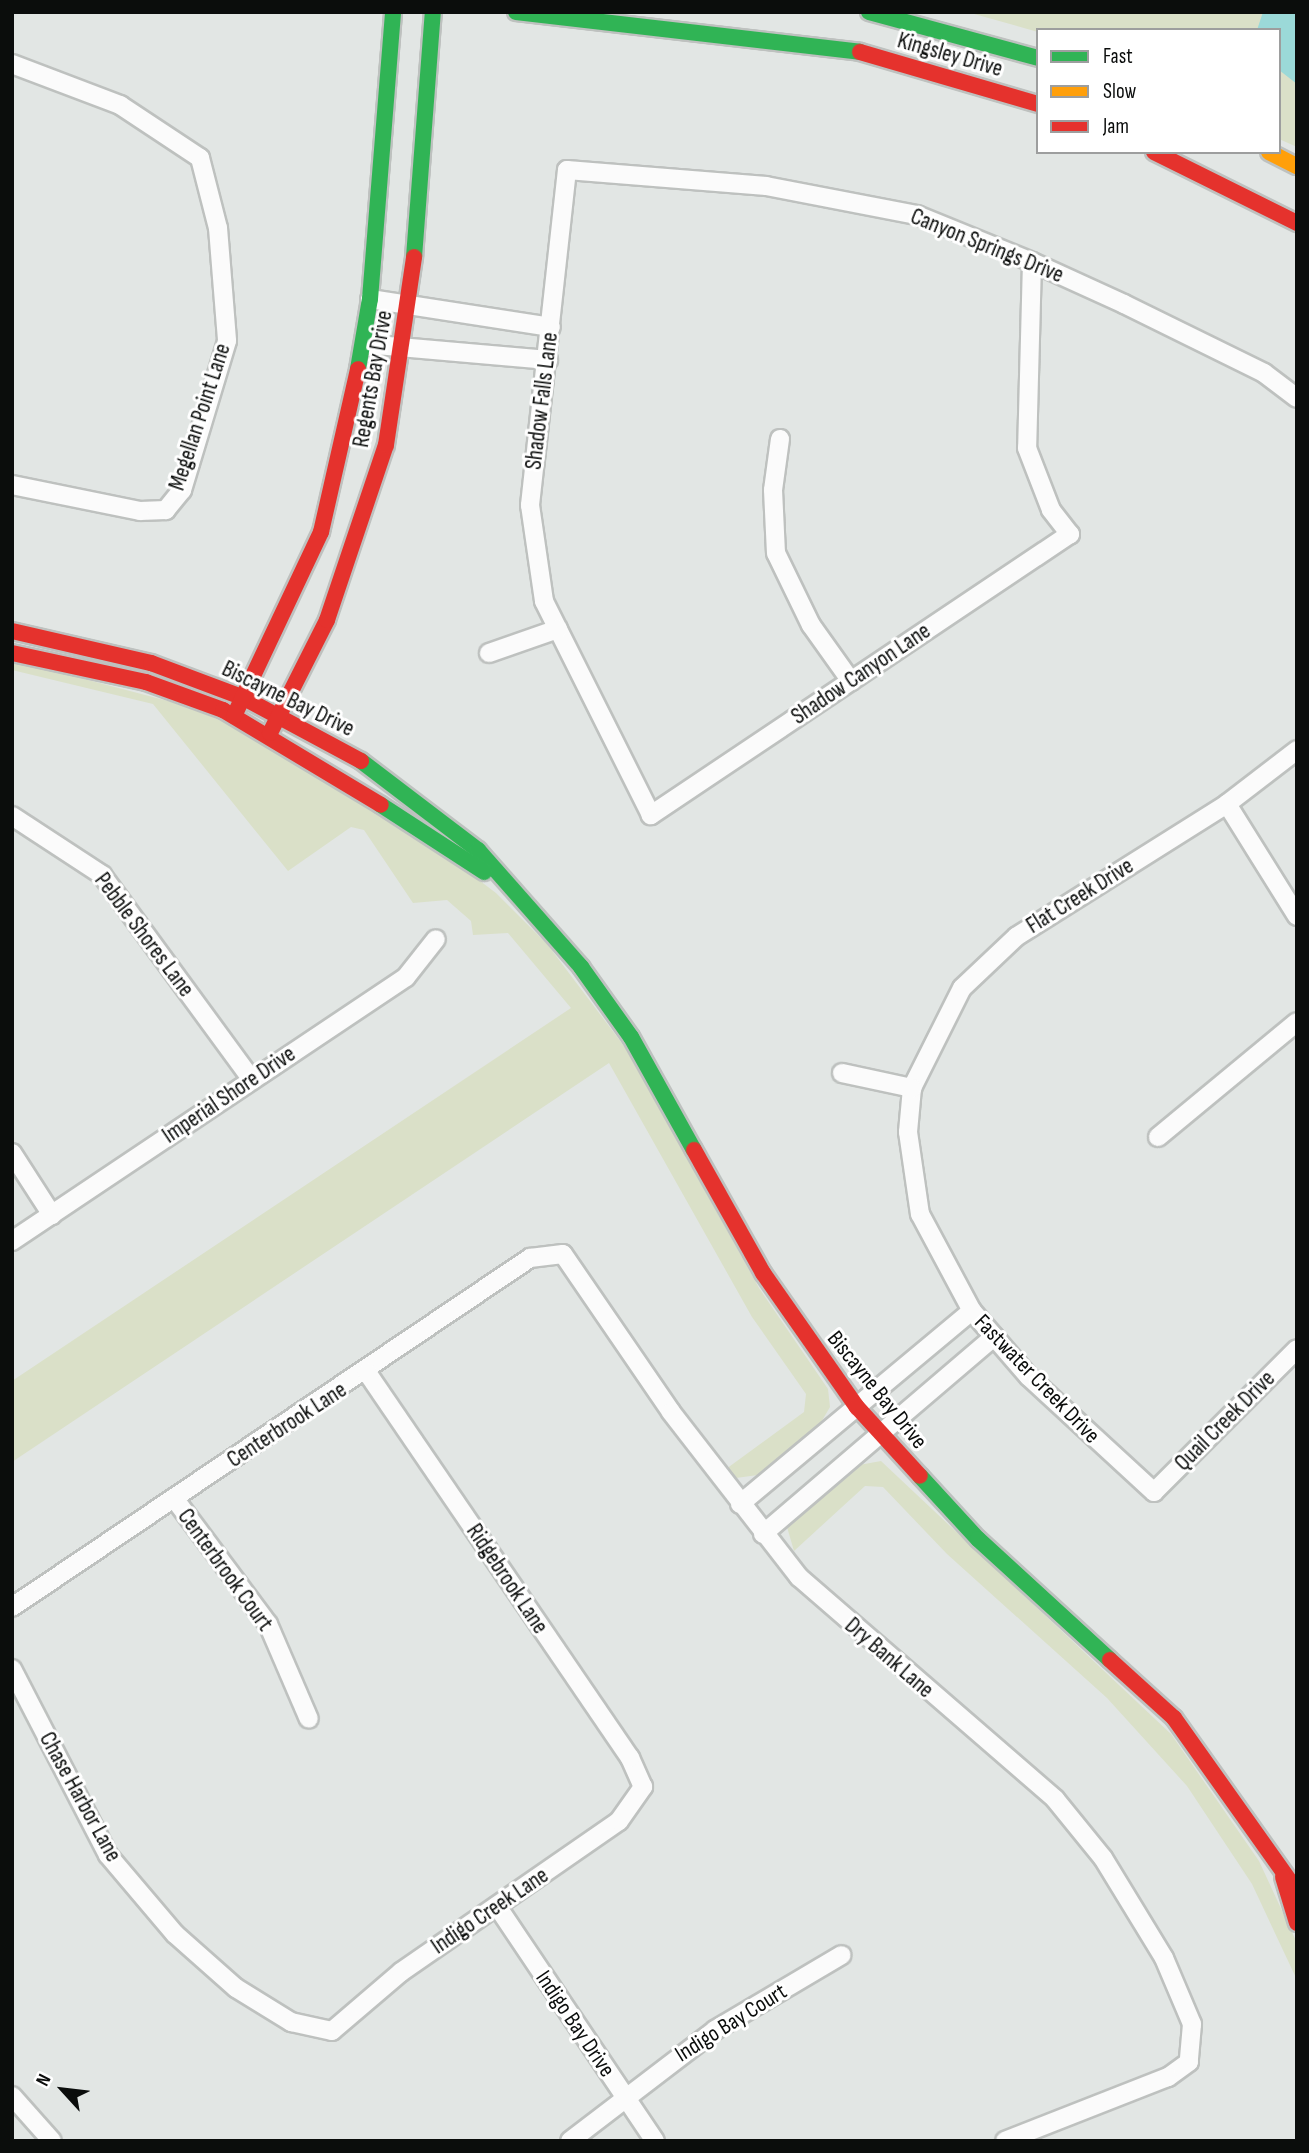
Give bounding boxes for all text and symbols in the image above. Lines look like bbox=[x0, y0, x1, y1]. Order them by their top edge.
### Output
street label: Kingsley Drive bbox=[894, 27, 1006, 83]
legend bbox=[1036, 28, 1281, 154]
text: Fast bbox=[1103, 44, 1133, 69]
text: Slow bbox=[1103, 79, 1136, 104]
text: Jam bbox=[1103, 114, 1129, 139]
street label: Canyon Springs Drive bbox=[907, 203, 1067, 289]
street label: Regents Bay Drive bbox=[347, 308, 399, 450]
street label: Shadow Falls Lane bbox=[520, 331, 564, 471]
street label: Megellan Point Lane bbox=[163, 340, 237, 494]
street label: Shadow Canyon Lane bbox=[786, 617, 936, 731]
street label: Biscayne Bay Drive bbox=[217, 655, 359, 743]
street label: Flat Creek Drive bbox=[1021, 852, 1139, 940]
street label: Pebble Shores Lane bbox=[88, 867, 200, 1003]
street label: Imperial Shore Drive bbox=[157, 1040, 301, 1150]
street label: Fastwater Creek Drive bbox=[969, 1309, 1105, 1449]
street label: Biscayne Bay Drive bbox=[821, 1325, 933, 1455]
street label: Quail Creek Drive bbox=[1169, 1365, 1281, 1477]
street label: Centerbrook Lane bbox=[222, 1376, 352, 1474]
street label: Centerbrook Court bbox=[171, 1504, 279, 1636]
street label: Ridgebrook Lane bbox=[460, 1519, 554, 1639]
street label: Dry Bank Lane bbox=[839, 1612, 939, 1704]
street label: Chase Harbor Lane bbox=[33, 1727, 127, 1867]
street label: Indigo Creek Lane bbox=[426, 1862, 554, 1960]
street label: Indigo Bay Drive bbox=[529, 1966, 621, 2082]
street label: Indigo Bay Court bbox=[670, 1978, 792, 2068]
north arrow bbox=[28, 2055, 98, 2125]
text: N bbox=[31, 2070, 56, 2090]

